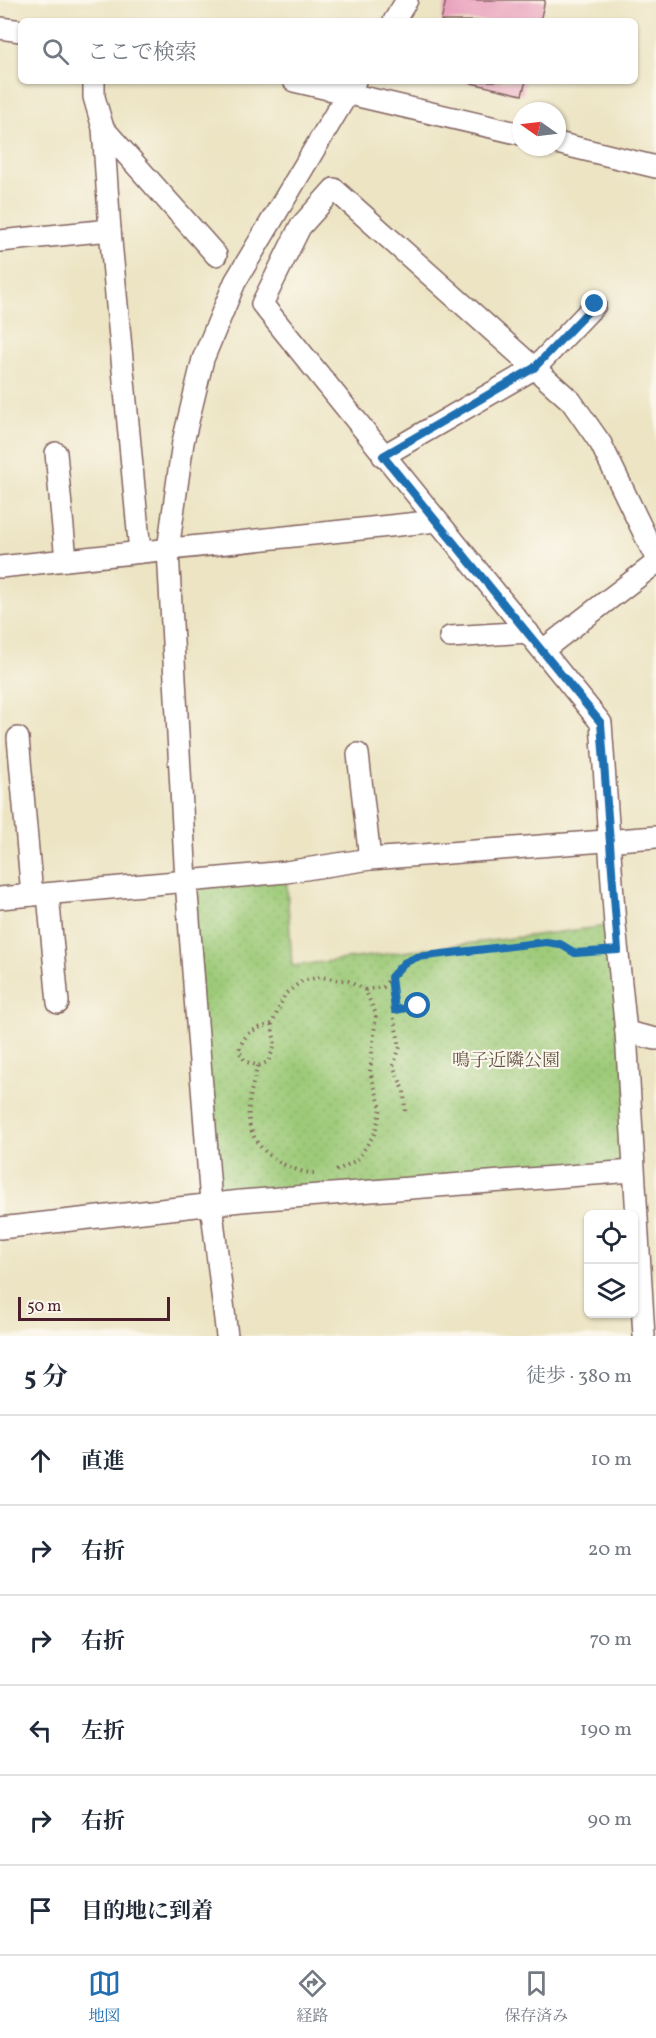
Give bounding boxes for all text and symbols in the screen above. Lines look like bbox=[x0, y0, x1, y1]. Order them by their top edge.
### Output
search box bbox=[18, 18, 638, 84]
icon: search bbox=[39, 35, 72, 68]
text: ここで検索 bbox=[87, 38, 197, 69]
north arrow bbox=[512, 102, 566, 156]
route end bbox=[581, 290, 607, 316]
route start bbox=[404, 992, 430, 1018]
park label: 鳴子近隣公園 bbox=[452, 1049, 560, 1074]
map controls bbox=[584, 1210, 638, 1318]
button: locate bbox=[584, 1210, 638, 1264]
button: layers bbox=[584, 1264, 638, 1318]
scale bar bbox=[18, 1294, 170, 1322]
text: 50 m bbox=[27, 1296, 61, 1318]
text: 5 分 bbox=[24, 1360, 68, 1396]
text: 徒歩 · 380 m bbox=[526, 1363, 632, 1391]
icon: ahead bbox=[24, 1444, 57, 1477]
text: 10 m bbox=[591, 1446, 632, 1474]
text: 直進 bbox=[81, 1447, 125, 1478]
icon: right bbox=[24, 1534, 57, 1567]
text: 20 m bbox=[588, 1536, 632, 1564]
text: 右折 bbox=[81, 1537, 125, 1568]
icon: right bbox=[24, 1624, 57, 1657]
text: 70 m bbox=[589, 1626, 632, 1654]
text: 右折 bbox=[81, 1627, 125, 1658]
icon: left bbox=[24, 1714, 57, 1747]
text: 190 m bbox=[580, 1716, 632, 1744]
text: 左折 bbox=[81, 1717, 125, 1748]
icon: right bbox=[24, 1804, 57, 1837]
text: 90 m bbox=[588, 1806, 632, 1834]
text: 右折 bbox=[81, 1807, 125, 1838]
icon: arrive bbox=[24, 1894, 57, 1927]
text: 目的地に到着 bbox=[81, 1897, 213, 1928]
tab: 地図 bbox=[88, 1967, 121, 2028]
tab: 経路 bbox=[296, 1967, 329, 2028]
tab: 保存済み bbox=[504, 1967, 568, 2028]

